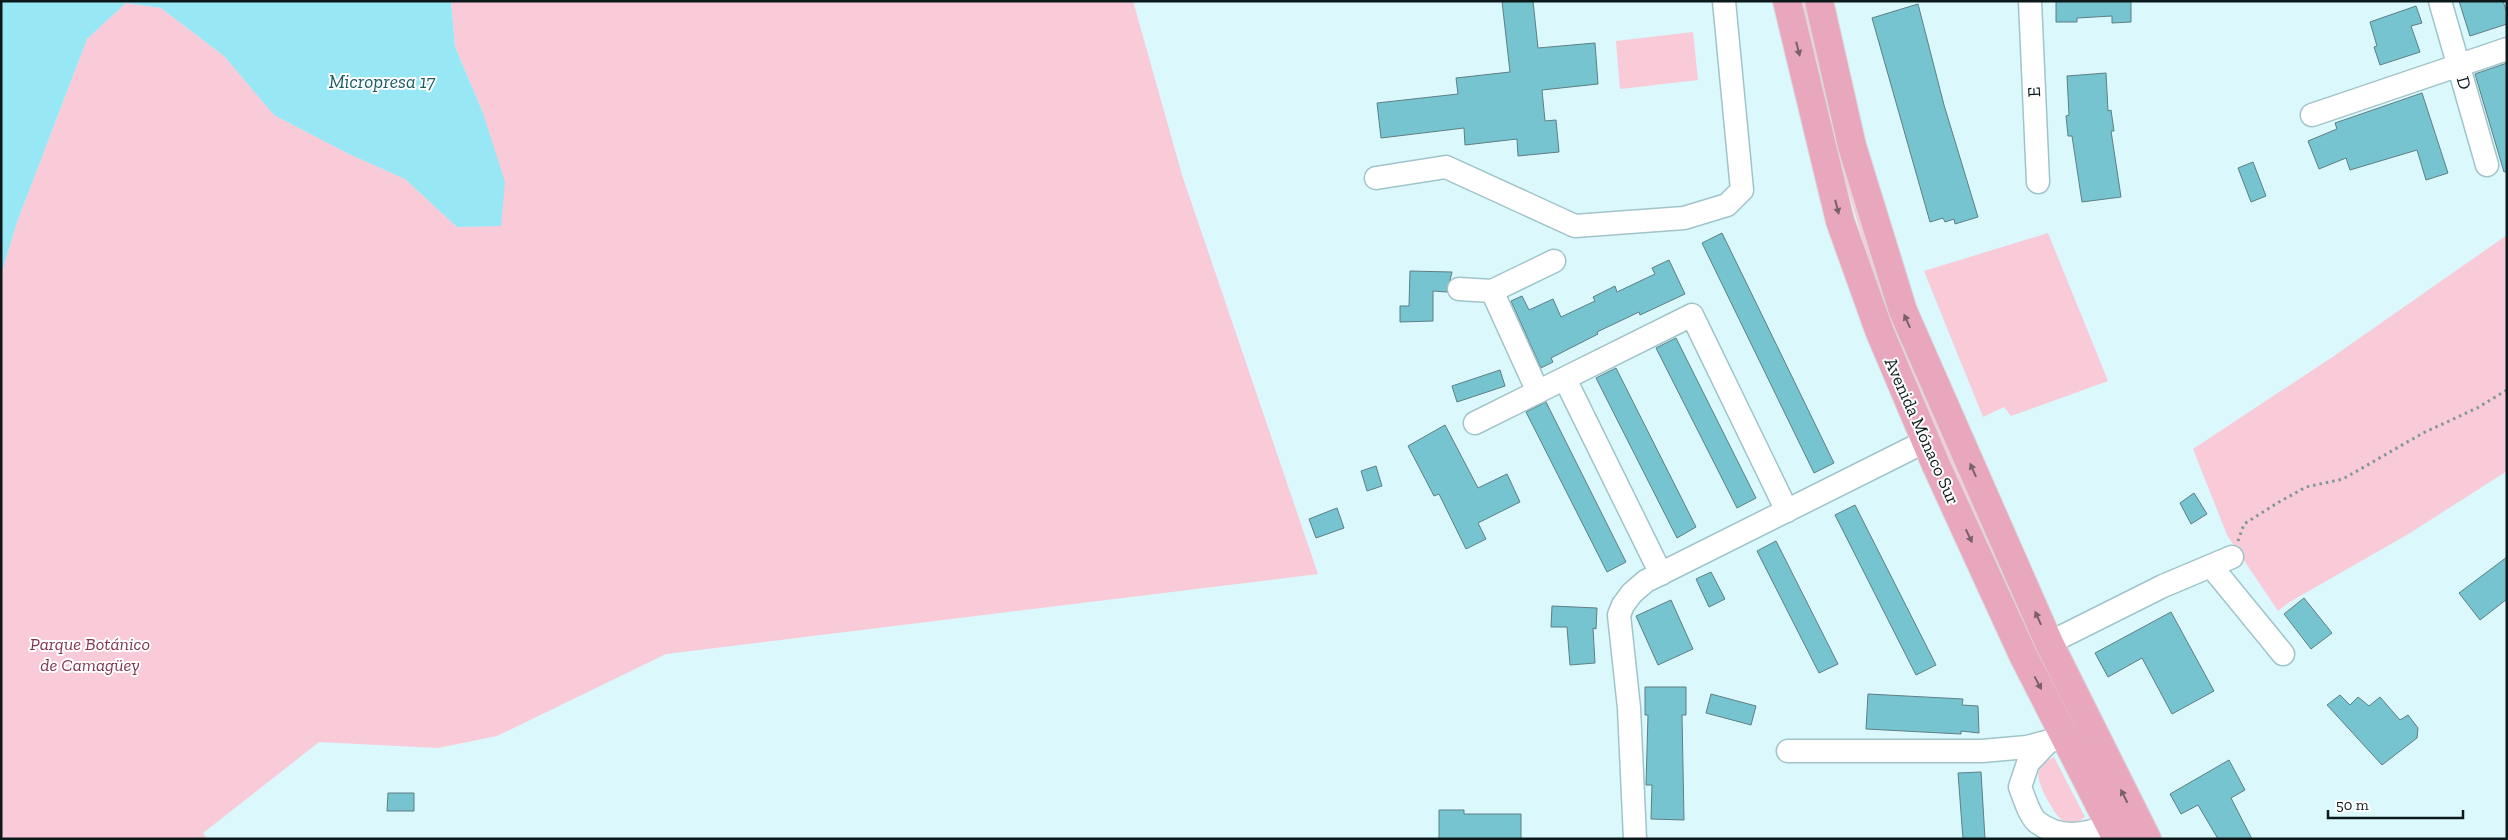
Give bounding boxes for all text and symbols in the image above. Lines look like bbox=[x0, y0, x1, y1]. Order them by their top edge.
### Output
one-way arrow bbox=[1794, 41, 1802, 56]
water label: Micropresa 17 bbox=[329, 70, 436, 93]
street label: D bbox=[2452, 74, 2476, 92]
street label: E bbox=[2023, 86, 2045, 98]
one-way arrow bbox=[1833, 199, 1841, 214]
one-way arrow bbox=[1903, 314, 1911, 328]
street label: Avenida Mónaco Sur bbox=[1880, 354, 1964, 508]
one-way arrow bbox=[1968, 463, 1976, 477]
one-way arrow bbox=[1965, 529, 1973, 543]
one-way arrow bbox=[2033, 611, 2041, 625]
park label: Parque Botánico de Camagüey bbox=[30, 633, 150, 676]
one-way arrow bbox=[2034, 676, 2042, 690]
scale bar bbox=[2328, 788, 2463, 820]
one-way arrow bbox=[2120, 789, 2128, 803]
text: 50 m bbox=[2336, 796, 2369, 814]

